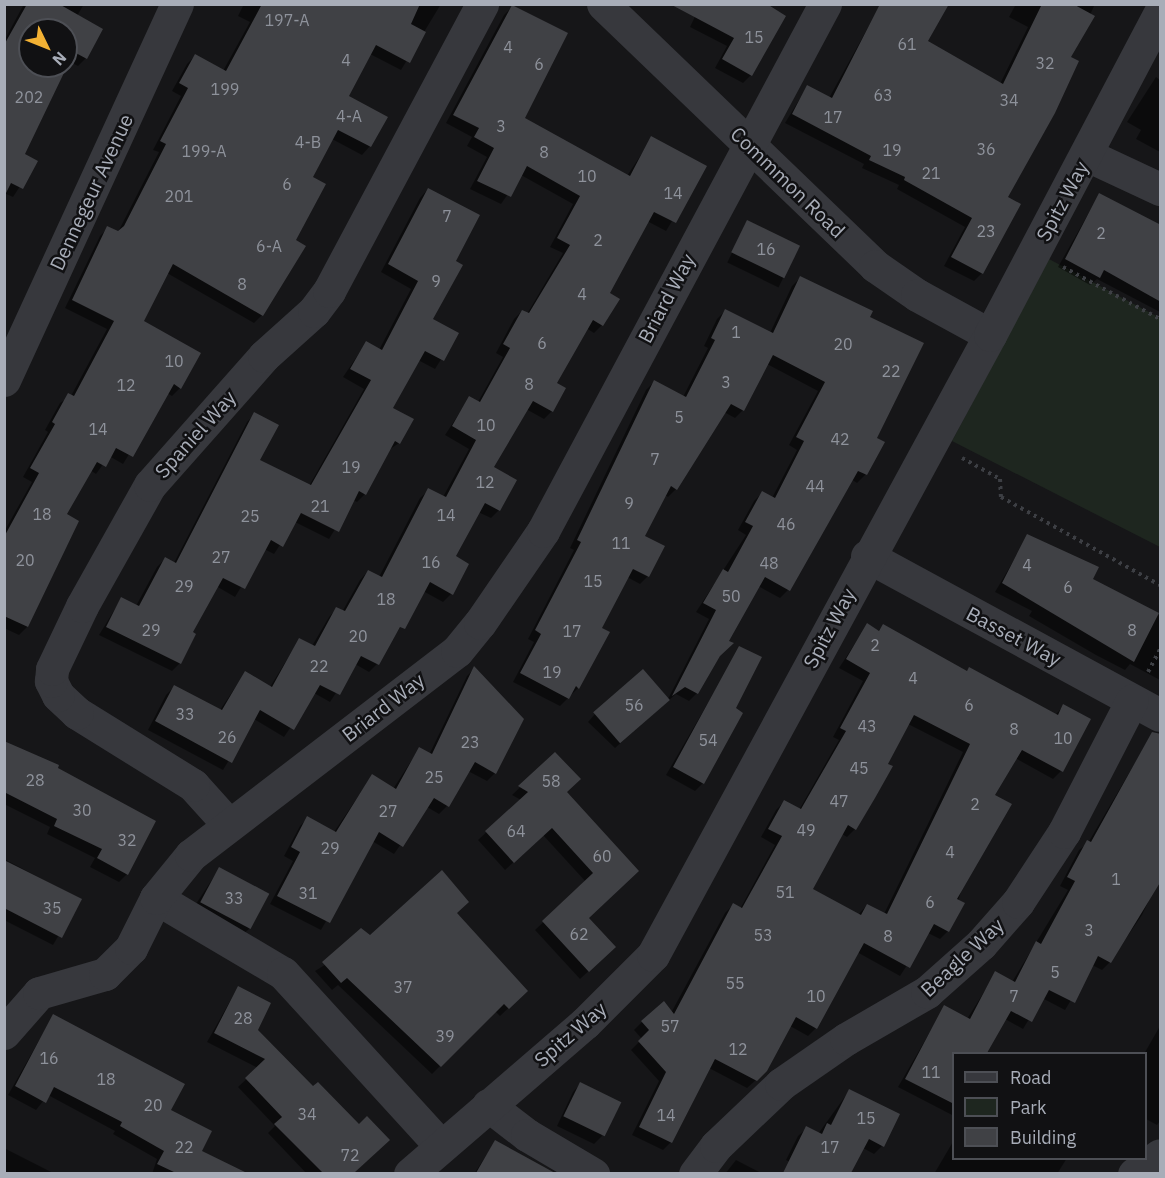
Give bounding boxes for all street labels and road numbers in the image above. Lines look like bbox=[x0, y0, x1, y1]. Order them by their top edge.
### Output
street label: Dennegeur Avenue bbox=[44, 110, 138, 274]
street label: Commmon Road bbox=[726, 122, 850, 242]
street label: Spitz Way bbox=[1031, 157, 1093, 245]
street label: Briard Way bbox=[632, 249, 700, 347]
street label: Spaniel Way bbox=[149, 385, 241, 483]
street label: Spitz Way bbox=[798, 584, 860, 672]
street label: Basset Way bbox=[962, 601, 1066, 671]
street label: Briard Way bbox=[337, 667, 429, 747]
street label: Beagle Way bbox=[916, 913, 1008, 1001]
street label: Spitz Way bbox=[529, 996, 611, 1072]

